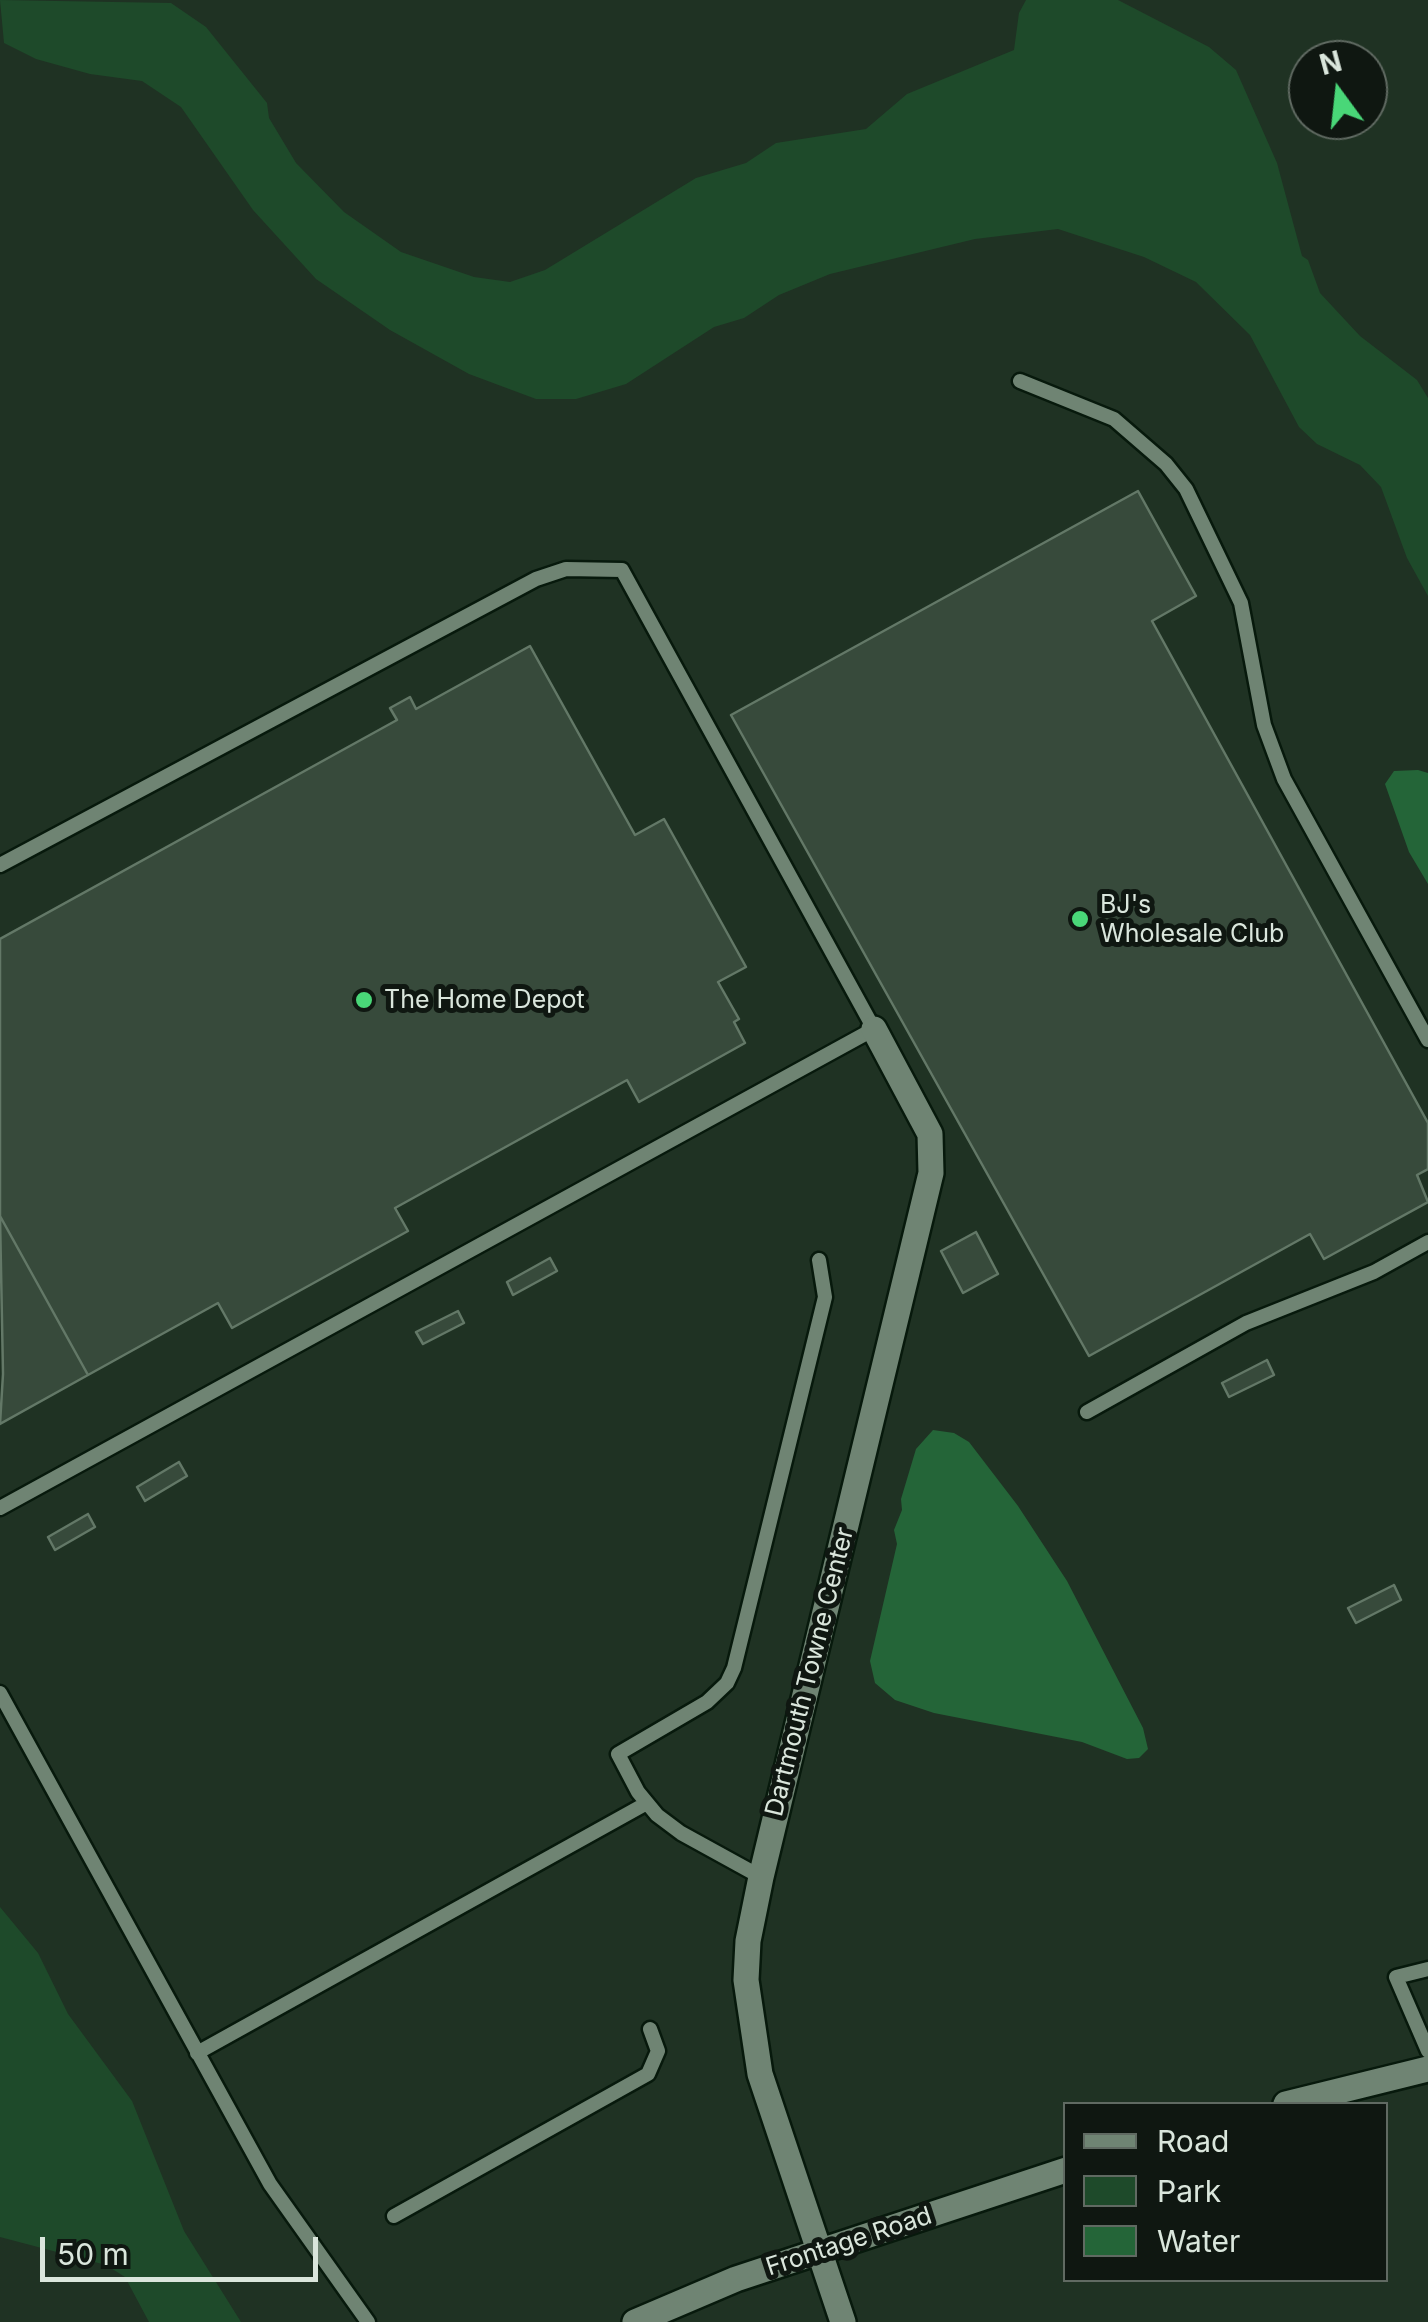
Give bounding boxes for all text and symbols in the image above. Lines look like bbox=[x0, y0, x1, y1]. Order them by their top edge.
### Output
north arrow bbox=[1288, 40, 1388, 140]
text: N bbox=[1316, 44, 1345, 82]
place label: BJ's Wholesale Club bbox=[1100, 890, 1284, 949]
marker: BJ's Wholesale Club bbox=[1069, 908, 1091, 930]
place label: The Home Depot bbox=[384, 985, 585, 1015]
marker: The Home Depot bbox=[353, 989, 375, 1011]
street label: Dartmouth Towne Center bbox=[760, 1524, 860, 1820]
legend bbox=[1063, 2102, 1388, 2282]
text: Road bbox=[1157, 2123, 1229, 2159]
text: Park bbox=[1157, 2173, 1221, 2209]
street label: Frontage Road bbox=[762, 2201, 936, 2283]
scale bar bbox=[45, 2217, 322, 2279]
text: Water bbox=[1157, 2223, 1240, 2259]
text: 50 m bbox=[57, 2236, 129, 2272]

